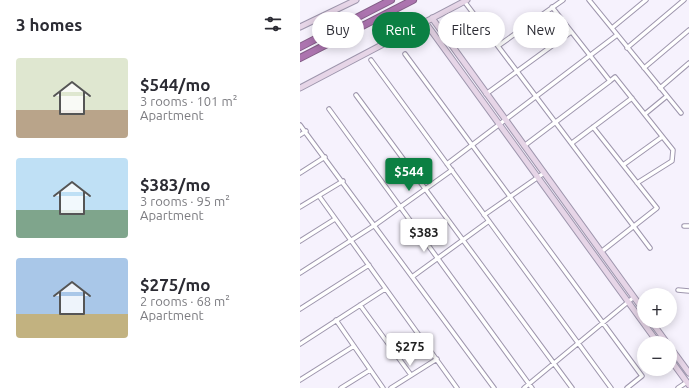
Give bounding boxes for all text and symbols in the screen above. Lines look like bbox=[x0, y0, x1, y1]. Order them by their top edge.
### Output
chip: Buy bbox=[312, 12, 364, 48]
chip: Rent bbox=[372, 12, 430, 48]
chip: Filters bbox=[438, 12, 505, 48]
chip: New bbox=[513, 12, 569, 48]
icon: filters bbox=[262, 13, 284, 35]
text: 3 homes bbox=[16, 15, 82, 34]
icon: home bbox=[48, 74, 96, 122]
text: $544/mo bbox=[140, 75, 210, 94]
text: 3 rooms · 101 m² bbox=[140, 94, 237, 108]
text: Apartment bbox=[140, 108, 204, 122]
pin: $544 bbox=[385, 158, 433, 192]
text: $544 bbox=[394, 164, 424, 178]
icon: home bbox=[48, 174, 96, 222]
text: $383/mo bbox=[140, 175, 210, 194]
text: 3 rooms · 95 m² bbox=[140, 194, 230, 208]
text: Apartment bbox=[140, 208, 204, 222]
pin: $383 bbox=[400, 219, 448, 253]
text: $383 bbox=[409, 225, 439, 239]
icon: home bbox=[48, 274, 96, 322]
text: $275/mo bbox=[140, 275, 210, 294]
map controls bbox=[637, 288, 677, 376]
button: + bbox=[637, 288, 677, 328]
text: 2 rooms · 68 m² bbox=[140, 294, 230, 308]
text: Apartment bbox=[140, 308, 204, 322]
pin: $275 bbox=[386, 333, 434, 367]
button: − bbox=[637, 336, 677, 376]
text: $275 bbox=[395, 339, 425, 353]

